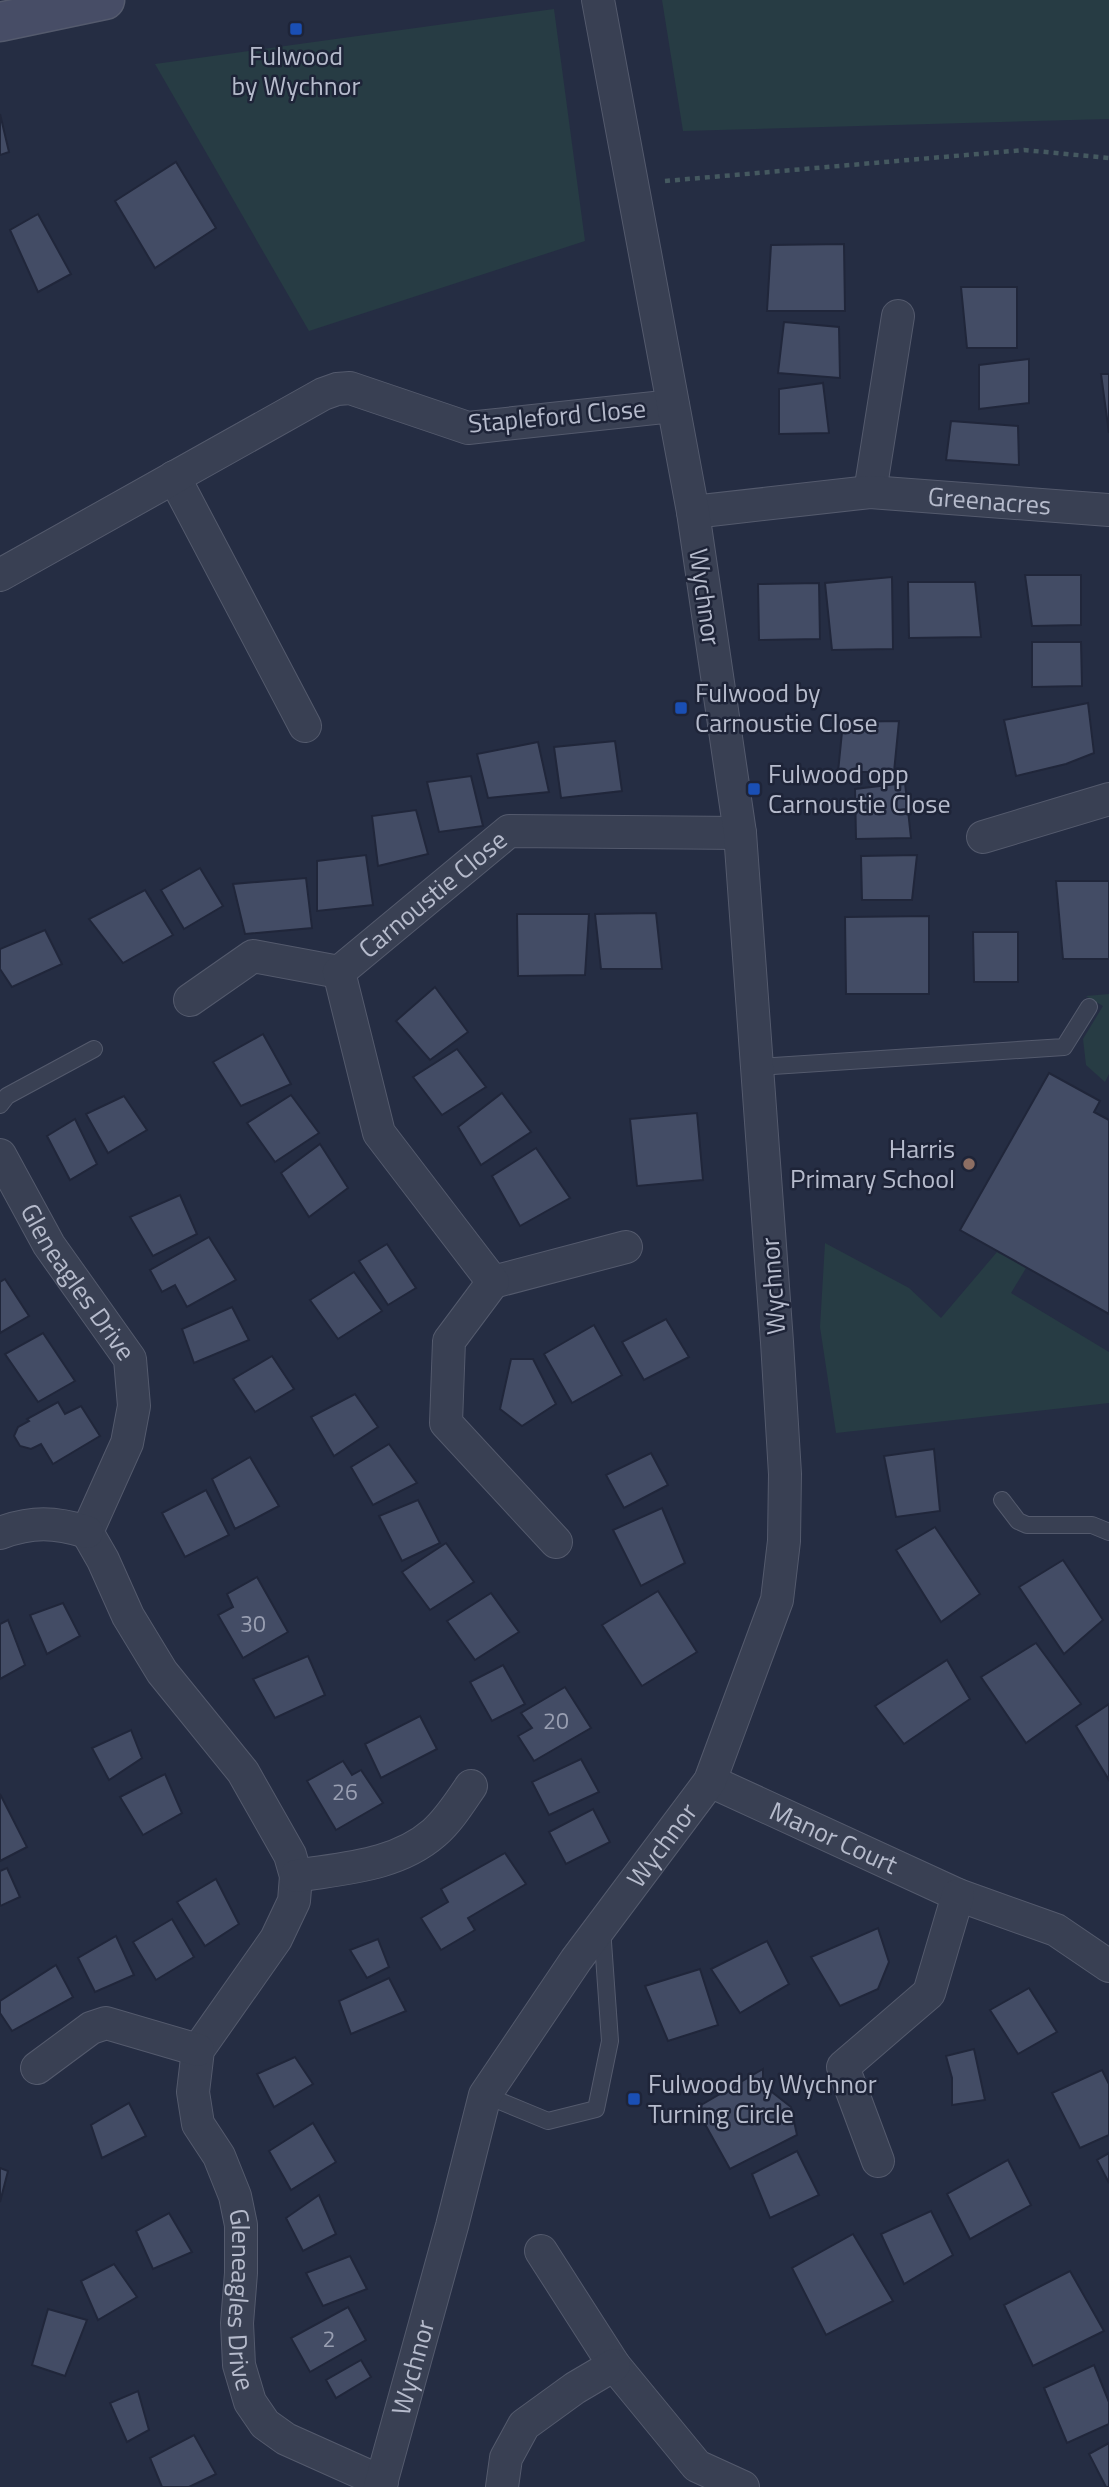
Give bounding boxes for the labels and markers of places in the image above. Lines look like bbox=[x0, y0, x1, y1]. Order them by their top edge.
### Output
marker: Fulwood by Wychnor bbox=[288, 21, 304, 37]
place label: Fulwood by Wychnor bbox=[231, 36, 361, 105]
place label: Fulwood by Carnoustie Close bbox=[695, 673, 878, 742]
marker: Fulwood by Carnoustie Close bbox=[673, 700, 689, 716]
place label: Fulwood opp Carnoustie Close bbox=[768, 754, 951, 823]
marker: Fulwood opp Carnoustie Close bbox=[746, 781, 762, 797]
place label: Harris Primary School bbox=[790, 1129, 955, 1198]
marker: Harris Primary School bbox=[961, 1156, 977, 1172]
place label: Fulwood by Wychnor Turning Circle bbox=[648, 2064, 877, 2133]
marker: Fulwood by Wychnor Turning Circle bbox=[626, 2091, 642, 2107]

